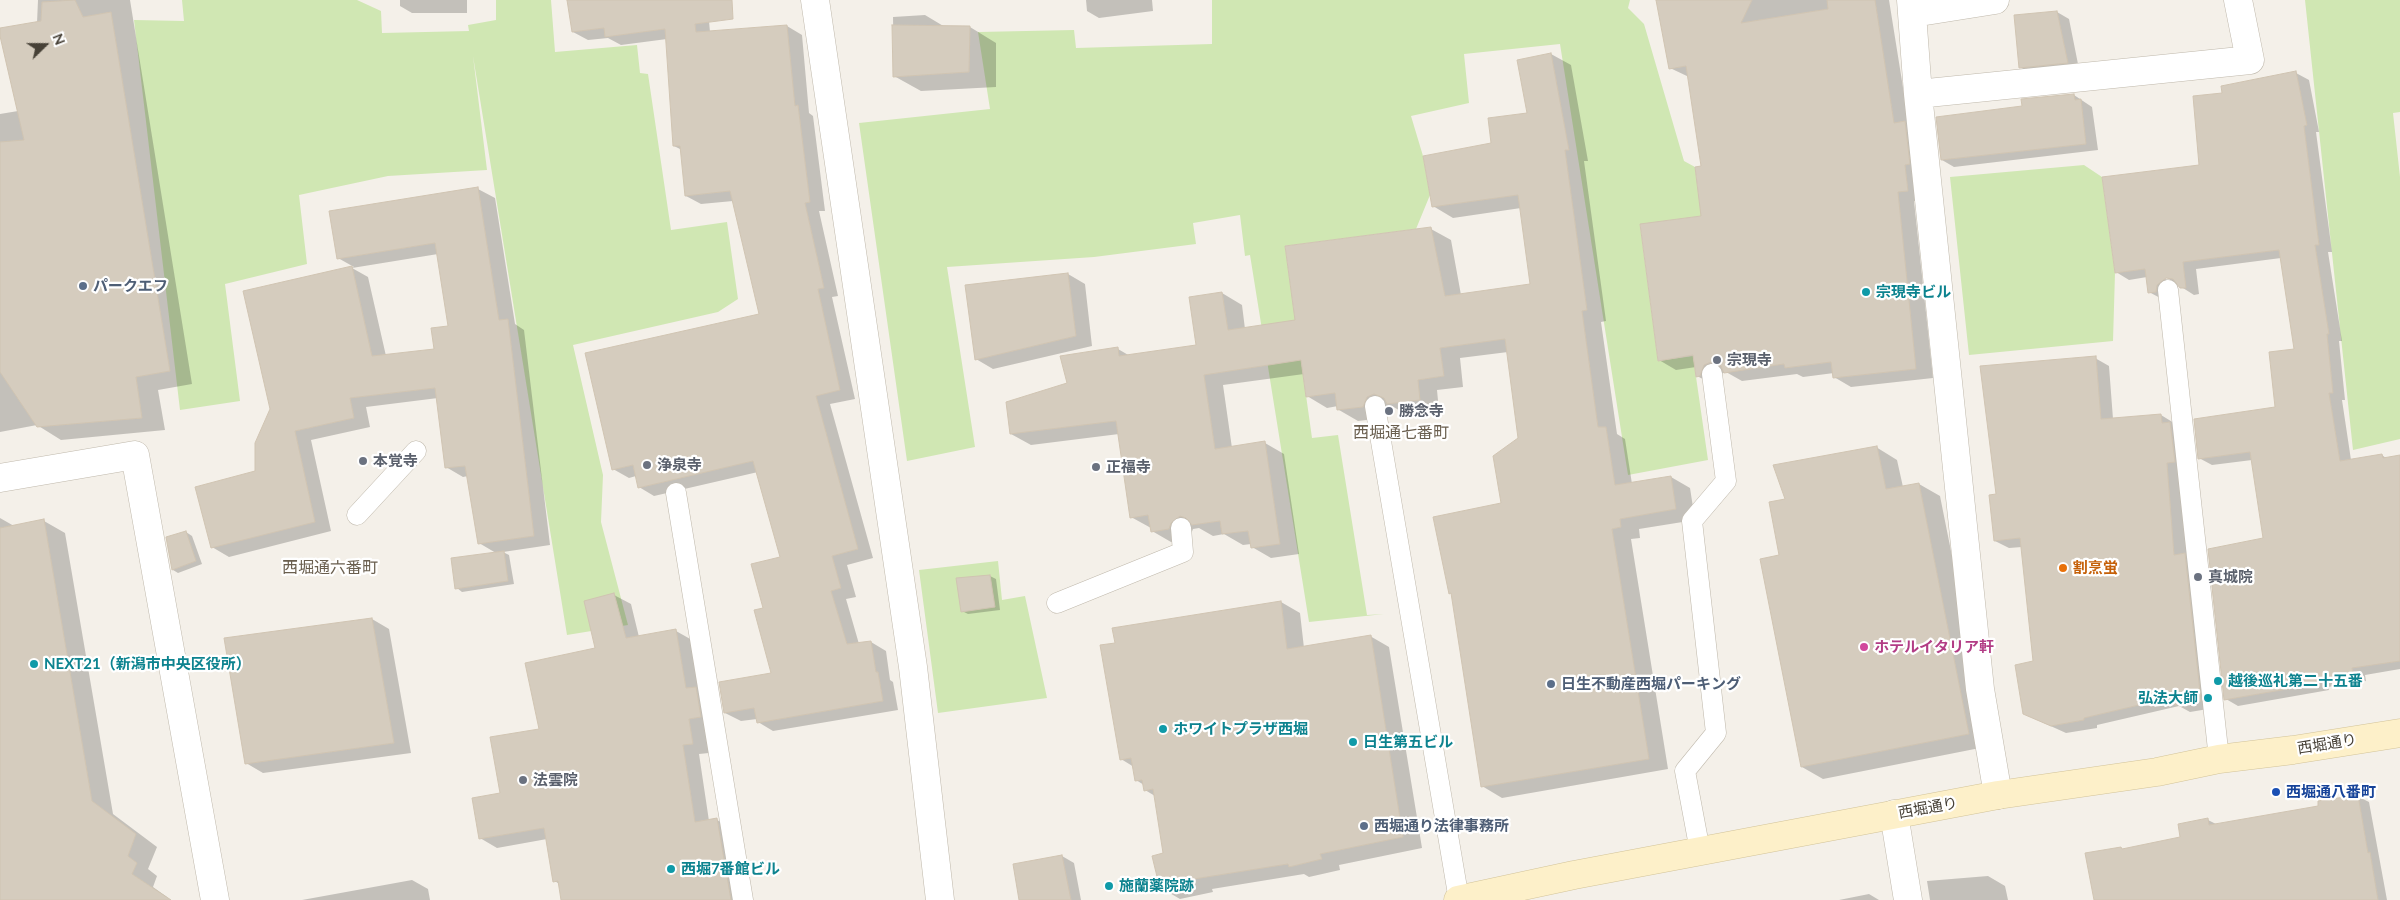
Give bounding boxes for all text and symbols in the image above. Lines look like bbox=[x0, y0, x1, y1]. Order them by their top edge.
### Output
north arrow bbox=[20, 20, 70, 70]
text: N bbox=[49, 31, 69, 47]
place label: パークエフ bbox=[93, 277, 168, 295]
marker: パークエフ bbox=[77, 280, 89, 292]
place label: 宗現寺ビル bbox=[1876, 283, 1951, 301]
marker: 宗現寺ビル bbox=[1860, 286, 1872, 298]
place label: 宗現寺 bbox=[1727, 351, 1772, 369]
marker: 宗現寺 bbox=[1711, 354, 1723, 366]
place label: 勝念寺 bbox=[1399, 402, 1444, 420]
marker: 勝念寺 bbox=[1383, 405, 1395, 417]
district label: 西堀通七番町 bbox=[1353, 423, 1449, 443]
place label: 本覚寺 bbox=[373, 452, 418, 470]
marker: 本覚寺 bbox=[357, 455, 369, 467]
place label: 浄泉寺 bbox=[657, 456, 702, 474]
place label: 正福寺 bbox=[1106, 458, 1151, 476]
marker: 浄泉寺 bbox=[641, 459, 653, 471]
marker: 正福寺 bbox=[1090, 461, 1102, 473]
district label: 西堀通六番町 bbox=[282, 558, 378, 578]
place label: 割烹蛍 bbox=[2073, 559, 2118, 577]
marker: 割烹蛍 bbox=[2057, 562, 2069, 574]
place label: 真城院 bbox=[2208, 568, 2253, 586]
marker: 真城院 bbox=[2192, 571, 2204, 583]
place label: ホテルイタリア軒 bbox=[1874, 638, 1994, 656]
marker: ホテルイタリア軒 bbox=[1858, 641, 1870, 653]
place label: NEXT21（新潟市中央区役所） bbox=[44, 655, 251, 673]
marker: NEXT21（新潟市中央区役所） bbox=[28, 658, 40, 670]
place label: 越後巡礼第二十五番 bbox=[2228, 672, 2363, 690]
place label: 日生不動産西堀パーキング bbox=[1561, 675, 1741, 693]
marker: 越後巡礼第二十五番 bbox=[2212, 675, 2224, 687]
marker: 日生不動産西堀パーキング bbox=[1545, 678, 1557, 690]
place label: 弘法大師 bbox=[2138, 689, 2198, 707]
marker: 弘法大師 bbox=[2202, 692, 2214, 704]
place label: ホワイトプラザ西堀 bbox=[1173, 720, 1308, 738]
marker: ホワイトプラザ西堀 bbox=[1157, 723, 1169, 735]
street label: 西堀通り bbox=[2296, 730, 2358, 758]
place label: 日生第五ビル bbox=[1363, 733, 1453, 751]
marker: 日生第五ビル bbox=[1347, 736, 1359, 748]
place label: 法雲院 bbox=[533, 771, 578, 789]
marker: 法雲院 bbox=[517, 774, 529, 786]
place label: 西堀通八番町 bbox=[2286, 783, 2376, 801]
marker: 西堀通八番町 bbox=[2270, 786, 2282, 798]
street label: 西堀通り bbox=[1897, 794, 1959, 822]
place label: 西堀通り法律事務所 bbox=[1374, 817, 1509, 835]
marker: 西堀通り法律事務所 bbox=[1358, 820, 1370, 832]
place label: 西堀7番館ビル bbox=[681, 860, 780, 878]
marker: 西堀7番館ビル bbox=[665, 863, 677, 875]
place label: 施蘭薬院跡 bbox=[1119, 877, 1194, 895]
marker: 施蘭薬院跡 bbox=[1103, 880, 1115, 892]

